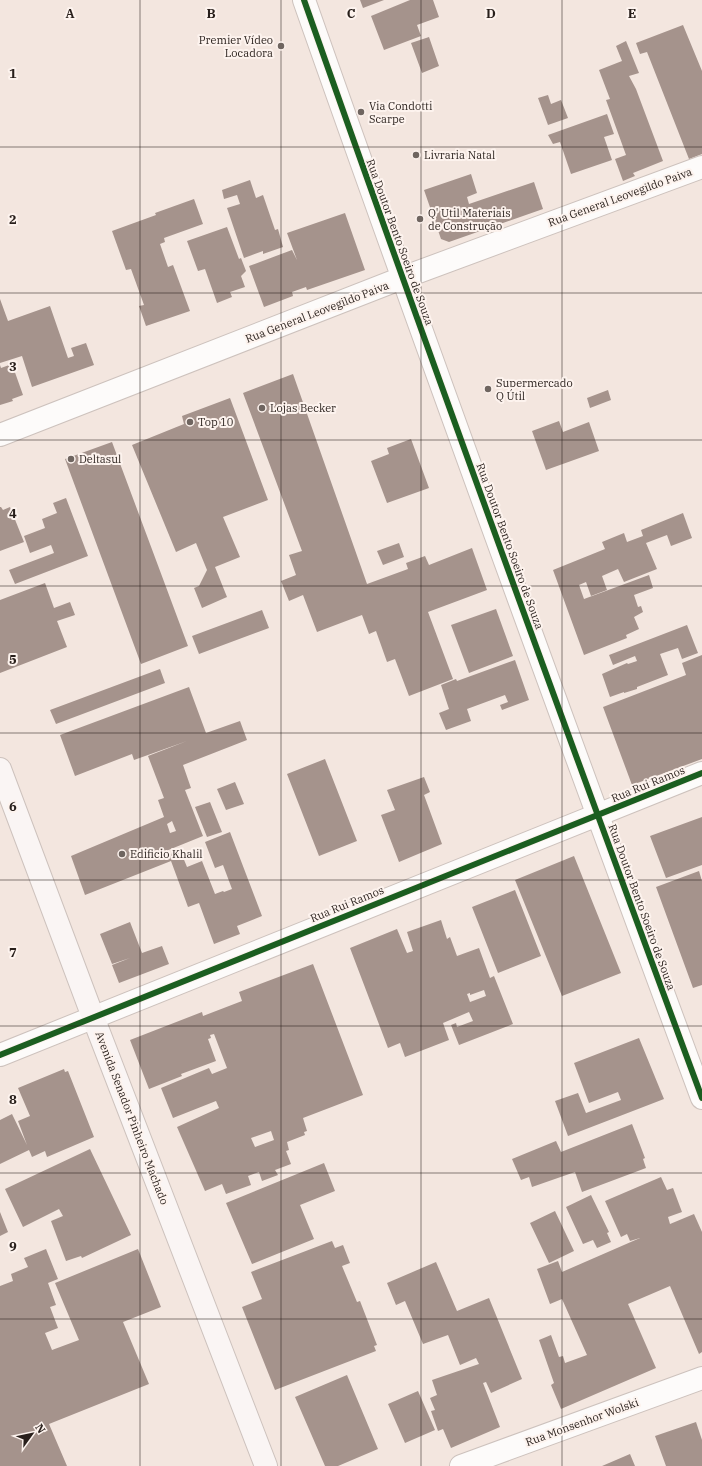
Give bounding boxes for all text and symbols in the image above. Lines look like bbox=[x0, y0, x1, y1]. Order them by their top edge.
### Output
text: A bbox=[65, 5, 75, 22]
text: B bbox=[206, 5, 216, 22]
text: C bbox=[347, 5, 356, 22]
text: D bbox=[486, 5, 496, 22]
text: E bbox=[628, 5, 636, 22]
place label: Premier Vídeo Locadora bbox=[199, 33, 273, 60]
marker: Premier Vídeo Locadora bbox=[276, 41, 286, 51]
text: 1 bbox=[9, 65, 17, 82]
place label: Via Condotti Scarpe bbox=[369, 99, 433, 126]
marker: Via Condotti Scarpe bbox=[356, 107, 366, 117]
place label: Livraria Natal bbox=[424, 148, 495, 162]
marker: Livraria Natal bbox=[411, 150, 421, 160]
street label: Rua Doutor Bento Soeiro de Souza bbox=[363, 157, 437, 327]
street label: Rua General Leovegildo Paiva bbox=[546, 164, 694, 230]
place label: Q' Util Materiais de Construção bbox=[428, 206, 511, 233]
text: 2 bbox=[9, 211, 17, 228]
marker: Q' Util Materiais de Construção bbox=[415, 214, 425, 224]
street label: Rua General Leovegildo Paiva bbox=[243, 278, 391, 346]
text: 3 bbox=[9, 358, 17, 375]
place label: Supermercado Q Útil bbox=[496, 376, 573, 403]
marker: Supermercado Q Útil bbox=[483, 384, 493, 394]
place label: Lojas Becker bbox=[270, 401, 336, 415]
marker: Lojas Becker bbox=[257, 403, 267, 413]
place label: Top 10 bbox=[198, 415, 234, 429]
marker: Top 10 bbox=[185, 417, 195, 427]
place label: Deltasul bbox=[79, 452, 121, 466]
marker: Deltasul bbox=[66, 454, 76, 464]
street label: Rua Doutor Bento Soeiro de Souza bbox=[473, 461, 547, 631]
text: 4 bbox=[9, 505, 17, 522]
text: 5 bbox=[9, 651, 17, 668]
street label: Rua Rui Ramos bbox=[609, 763, 687, 805]
text: 6 bbox=[9, 798, 17, 815]
street label: Rua Doutor Bento Soeiro de Souza bbox=[605, 822, 679, 992]
place label: Edificio Khalil bbox=[130, 847, 203, 861]
marker: Edificio Khalil bbox=[117, 849, 127, 859]
street label: Rua Rui Ramos bbox=[308, 883, 386, 925]
text: 7 bbox=[9, 944, 17, 961]
street label: Avenida Senador Pinheiro Machado bbox=[92, 1029, 172, 1207]
text: 8 bbox=[9, 1091, 17, 1108]
text: 9 bbox=[9, 1238, 17, 1255]
street label: Rua Monsenhor Wolski bbox=[524, 1395, 641, 1449]
north arrow bbox=[12, 1414, 52, 1454]
text: N bbox=[32, 1421, 49, 1436]

